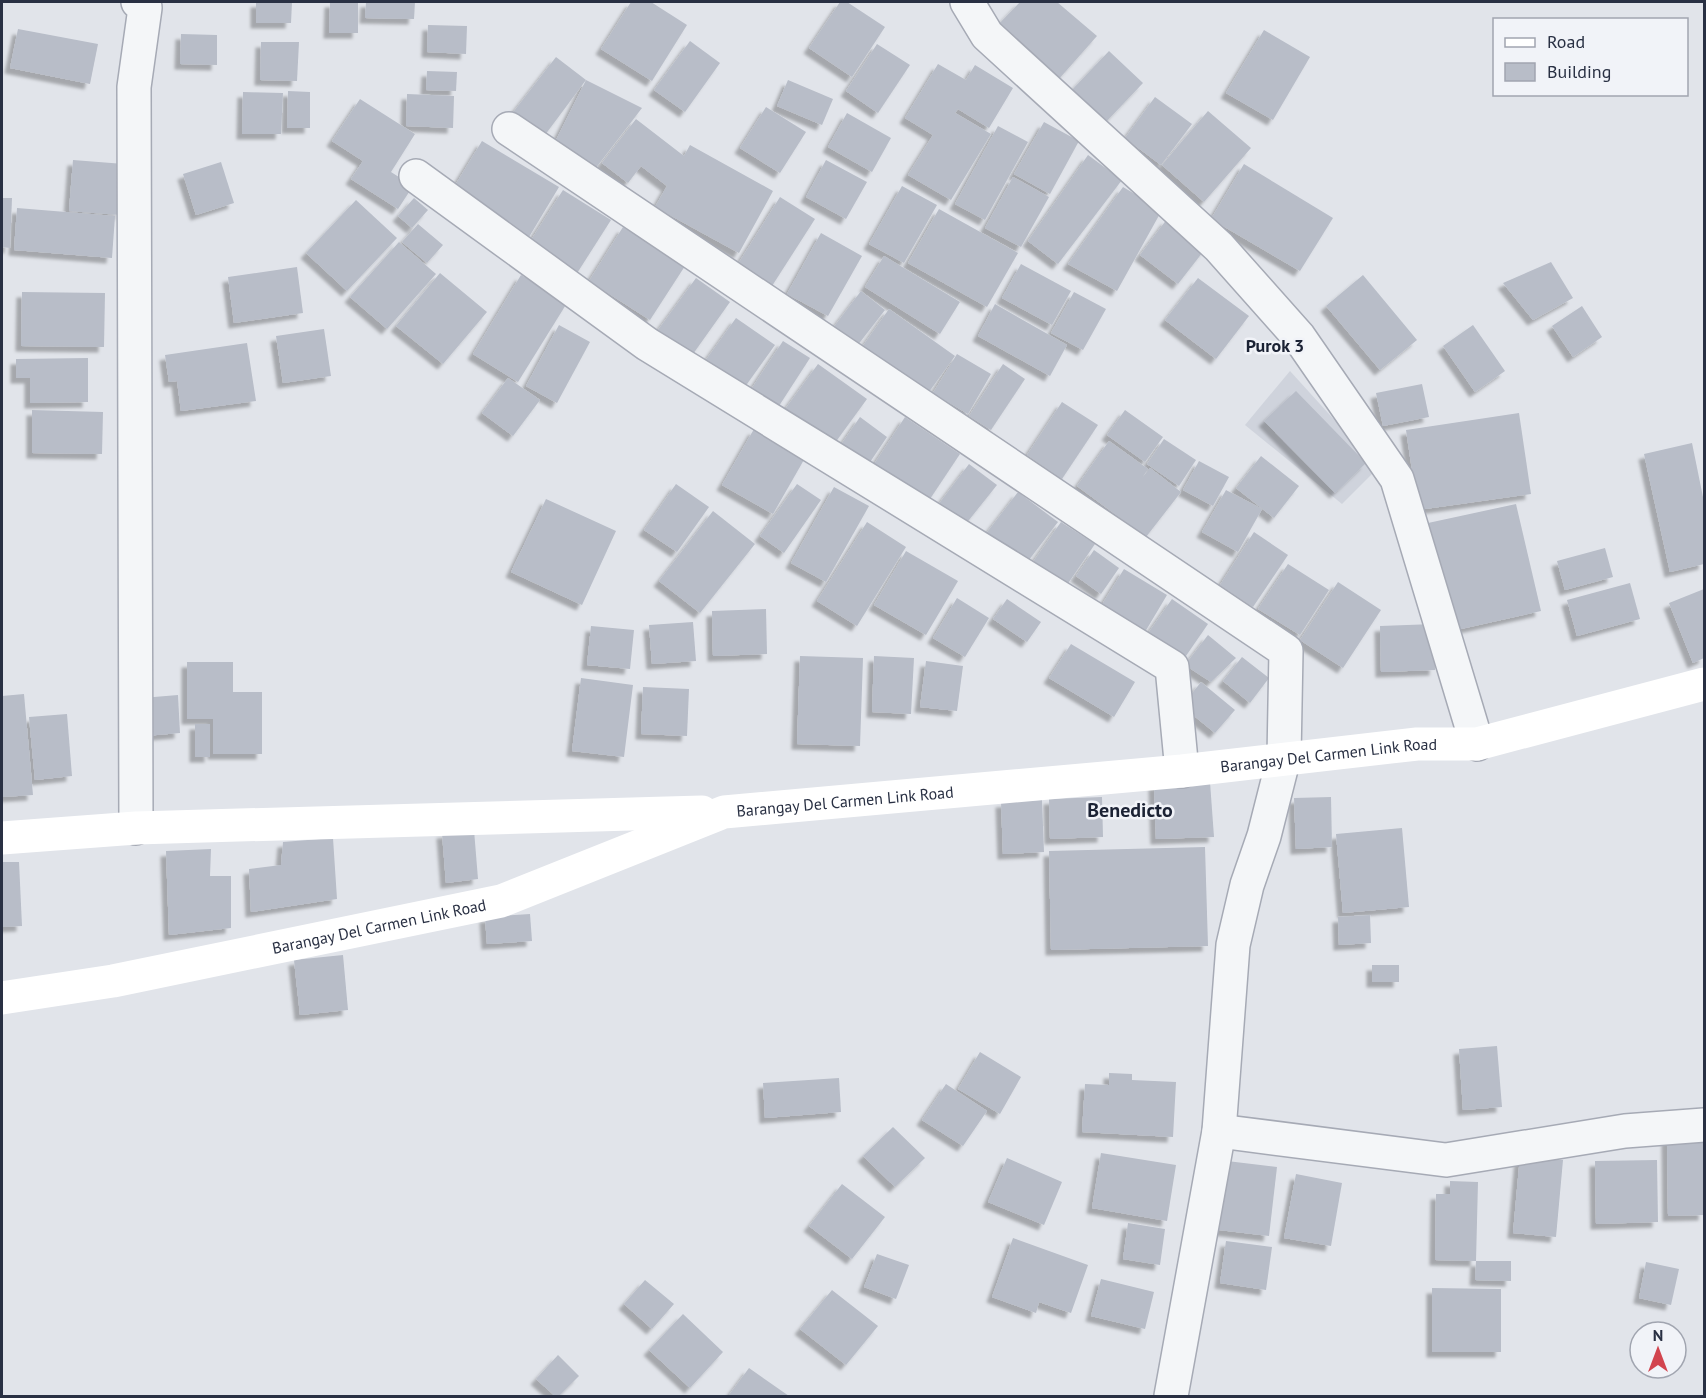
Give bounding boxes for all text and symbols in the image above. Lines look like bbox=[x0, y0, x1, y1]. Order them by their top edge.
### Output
legend bbox=[1493, 18, 1688, 96]
text: Road bbox=[1547, 30, 1585, 53]
text: Building bbox=[1547, 60, 1611, 83]
district label: Purok 3 bbox=[1246, 334, 1304, 357]
street label: Barangay Del Carmen Link Road bbox=[1219, 734, 1437, 777]
street label: Barangay Del Carmen Link Road bbox=[736, 781, 954, 821]
district label: Benedicto bbox=[1087, 797, 1173, 823]
street label: Barangay Del Carmen Link Road bbox=[270, 894, 488, 958]
north arrow bbox=[1628, 1320, 1688, 1380]
text: N bbox=[1653, 1325, 1663, 1345]

